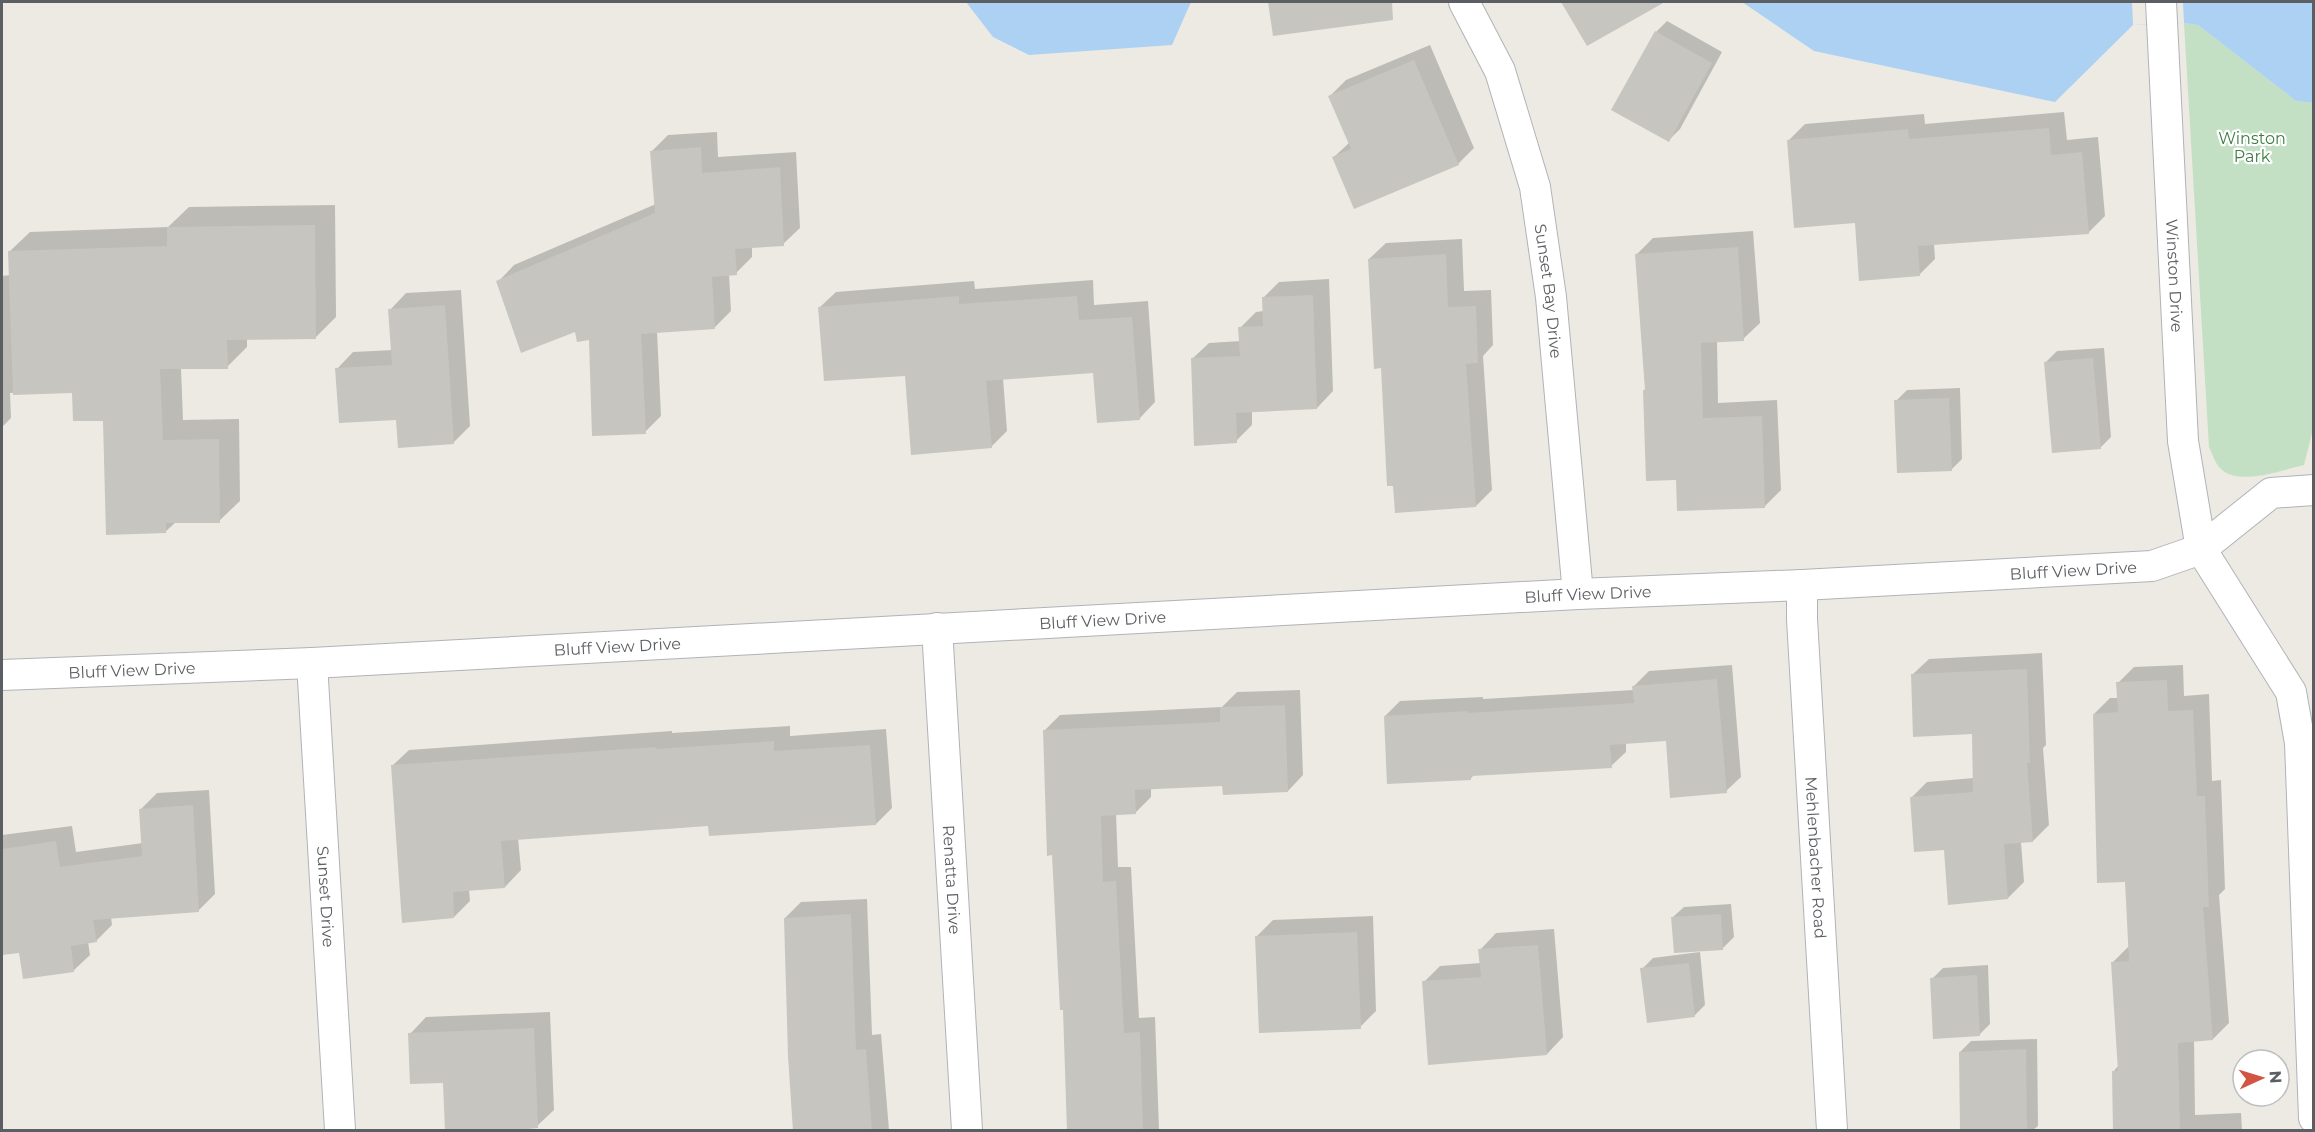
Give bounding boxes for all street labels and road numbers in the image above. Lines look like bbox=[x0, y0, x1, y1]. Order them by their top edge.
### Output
street label: Winston Drive bbox=[2162, 218, 2187, 333]
street label: Sunset Bay Drive bbox=[1530, 222, 1566, 359]
street label: Bluff View Drive bbox=[2009, 558, 2137, 584]
street label: Bluff View Drive bbox=[1524, 582, 1652, 607]
street label: Bluff View Drive bbox=[1039, 607, 1167, 633]
street label: Bluff View Drive bbox=[553, 634, 681, 660]
street label: Bluff View Drive bbox=[68, 659, 196, 682]
street label: Mehlenbacher Road bbox=[1801, 776, 1830, 939]
street label: Renatta Drive bbox=[939, 824, 964, 935]
street label: Sunset Drive bbox=[313, 845, 338, 948]

